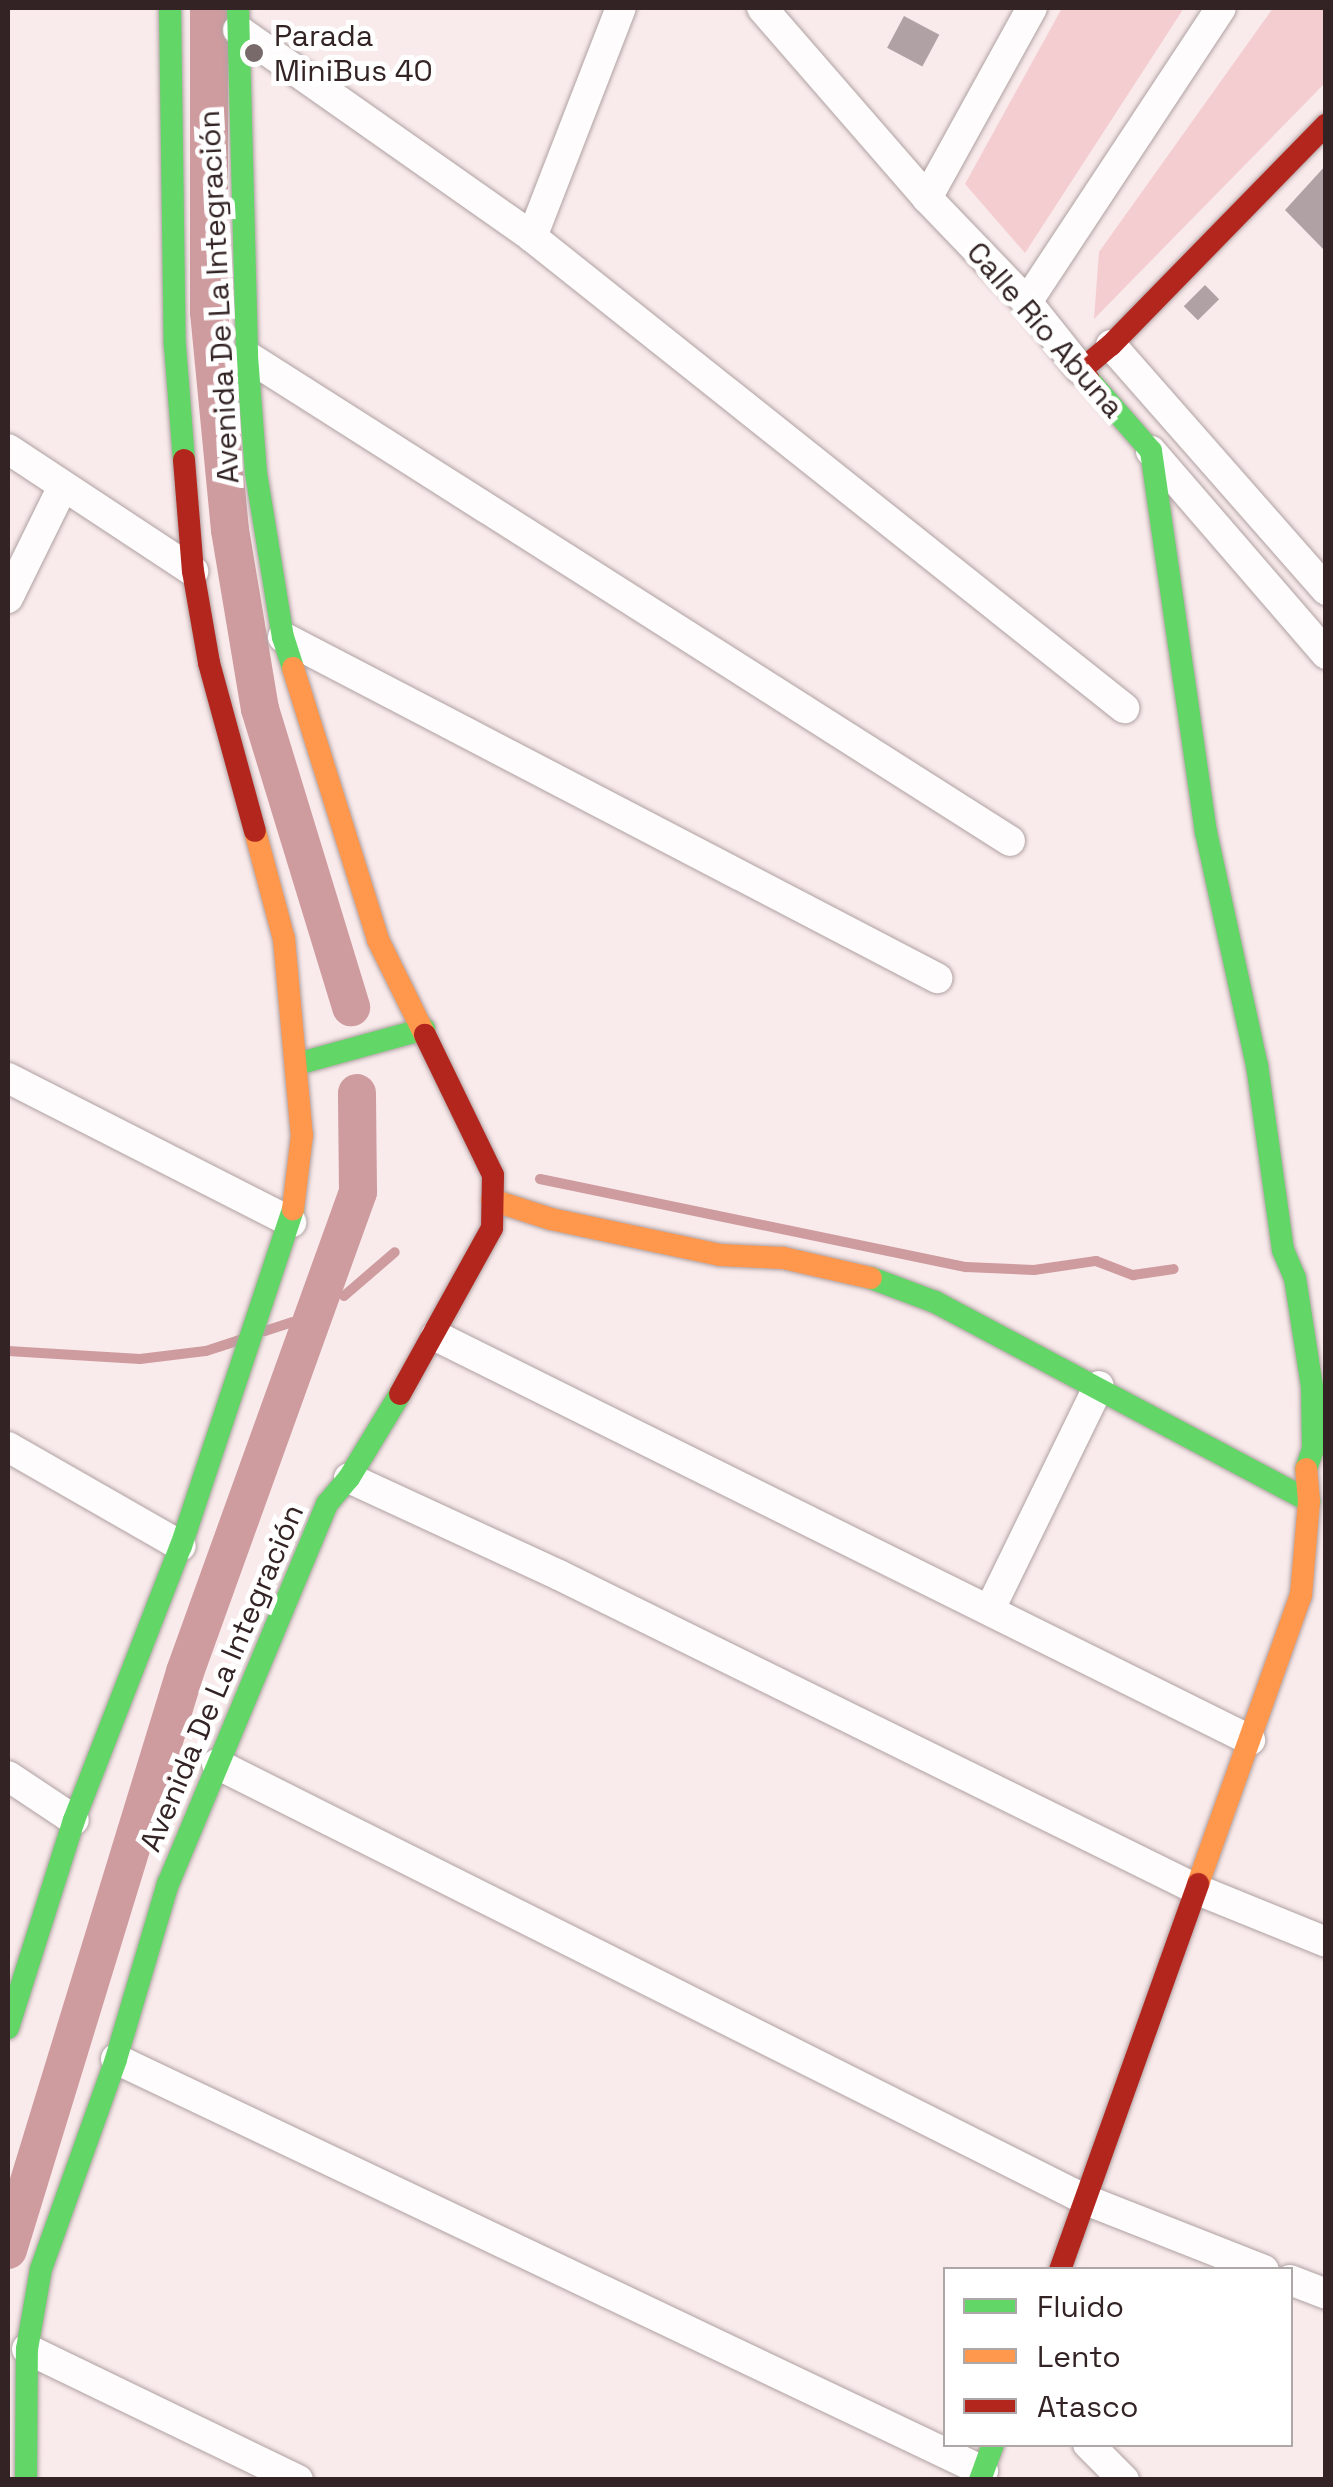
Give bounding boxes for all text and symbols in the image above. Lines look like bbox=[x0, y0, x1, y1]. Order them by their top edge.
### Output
place label: Parada MiniBus 40 bbox=[274, 18, 433, 88]
marker: Parada MiniBus 40 bbox=[243, 42, 265, 64]
street label: Avenida De La Integración bbox=[191, 109, 247, 485]
street label: Calle Río Abuna bbox=[959, 235, 1131, 425]
street label: Avenida De La Integración bbox=[132, 1499, 312, 1857]
legend bbox=[943, 2267, 1293, 2447]
text: Fluido bbox=[1037, 2287, 1124, 2326]
text: Lento bbox=[1037, 2337, 1121, 2376]
text: Atasco bbox=[1037, 2387, 1138, 2426]

